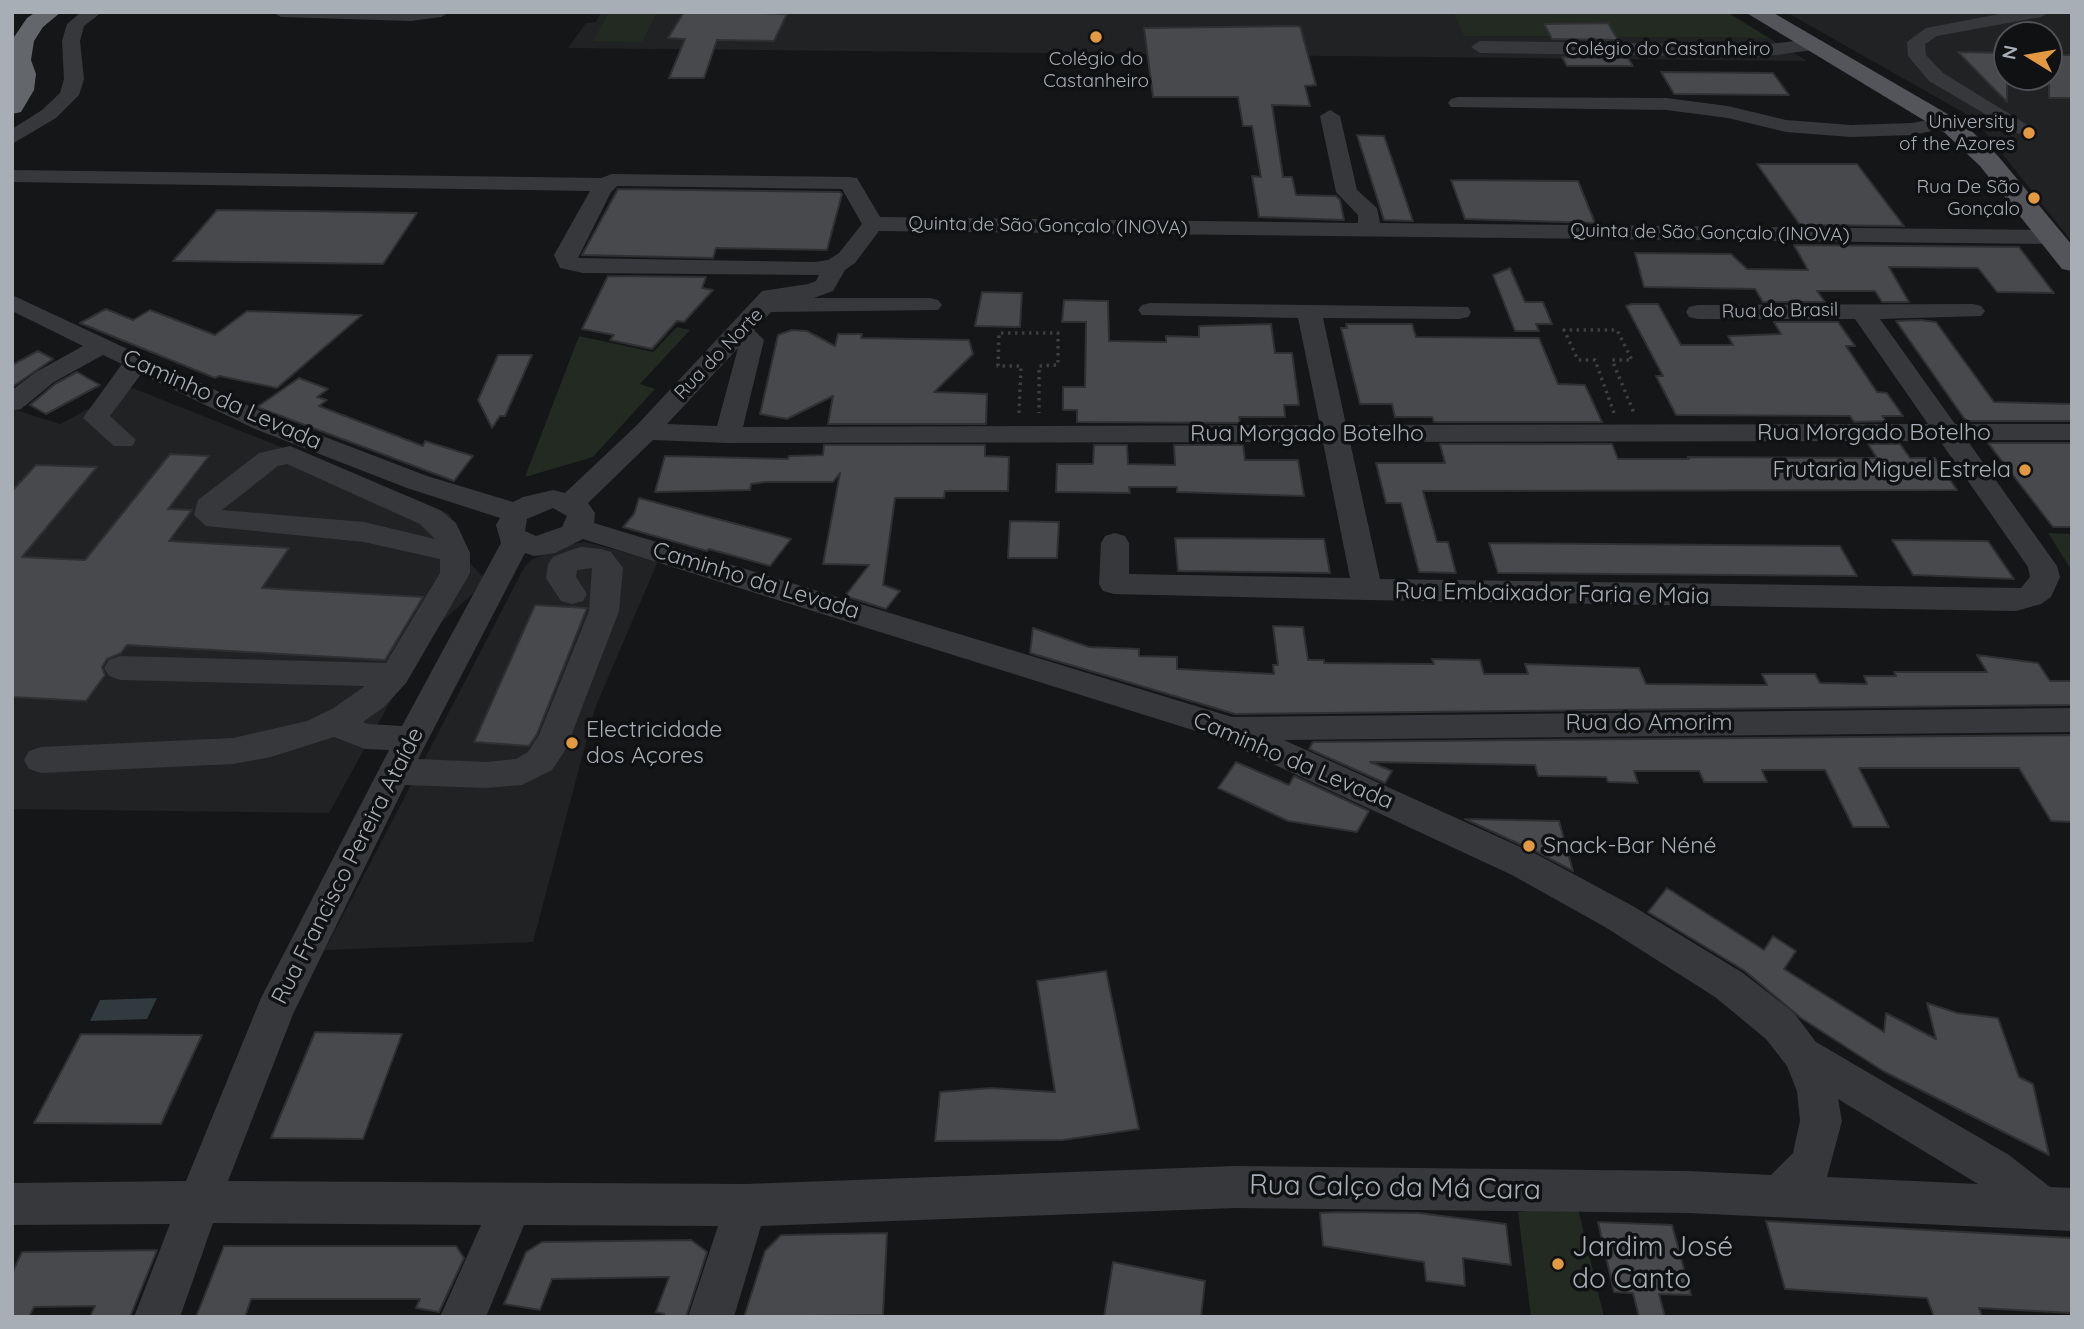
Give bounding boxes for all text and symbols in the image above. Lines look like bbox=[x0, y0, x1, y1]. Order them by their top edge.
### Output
north arrow bbox=[1993, 21, 2063, 91]
marker: Colégio do Castanheiro bbox=[1088, 29, 1104, 45]
street label: Colégio do Castanheiro bbox=[1565, 38, 1771, 60]
text: N bbox=[1996, 43, 2022, 62]
place label: Colégio do Castanheiro bbox=[1043, 48, 1149, 92]
place label: University of the Azores bbox=[1899, 111, 2015, 155]
marker: University of the Azores bbox=[2021, 125, 2037, 141]
place label: Rua De São Gonçalo bbox=[1917, 176, 2020, 220]
marker: Rua De São Gonçalo bbox=[2026, 190, 2042, 206]
street label: Quinta de São Gonçalo (INOVA) bbox=[908, 212, 1188, 240]
street label: Quinta de São Gonçalo (INOVA) bbox=[1570, 219, 1850, 247]
street label: Rua do Brasil bbox=[1722, 299, 1838, 323]
street label: Rua do Norte bbox=[670, 304, 768, 404]
street label: Caminho da Levada bbox=[118, 344, 326, 456]
street label: Rua Morgado Botelho bbox=[1757, 419, 1991, 447]
street label: Rua Morgado Botelho bbox=[1190, 420, 1424, 448]
place label: Frutaria Miguel Estrela bbox=[1773, 456, 2011, 484]
marker: Frutaria Miguel Estrela bbox=[2017, 462, 2033, 478]
street label: Caminho da Levada bbox=[649, 536, 863, 626]
street label: Rua Embaixador Faria e Maia bbox=[1394, 577, 1710, 611]
street label: Caminho da Levada bbox=[1189, 706, 1397, 816]
street label: Rua do Amorim bbox=[1565, 709, 1733, 737]
place label: Electricidade dos Açores bbox=[586, 716, 722, 770]
street label: Rua Francisco Pereira Ataíde bbox=[266, 723, 430, 1009]
marker: Electricidade dos Açores bbox=[564, 735, 580, 751]
place label: Snack-Bar Néné bbox=[1543, 832, 1716, 860]
marker: Snack-Bar Néné bbox=[1521, 838, 1537, 854]
street label: Rua Calço da Má Cara bbox=[1249, 1169, 1541, 1207]
place label: Jardim José do Canto bbox=[1572, 1231, 1733, 1297]
marker: Jardim José do Canto bbox=[1550, 1256, 1566, 1272]

